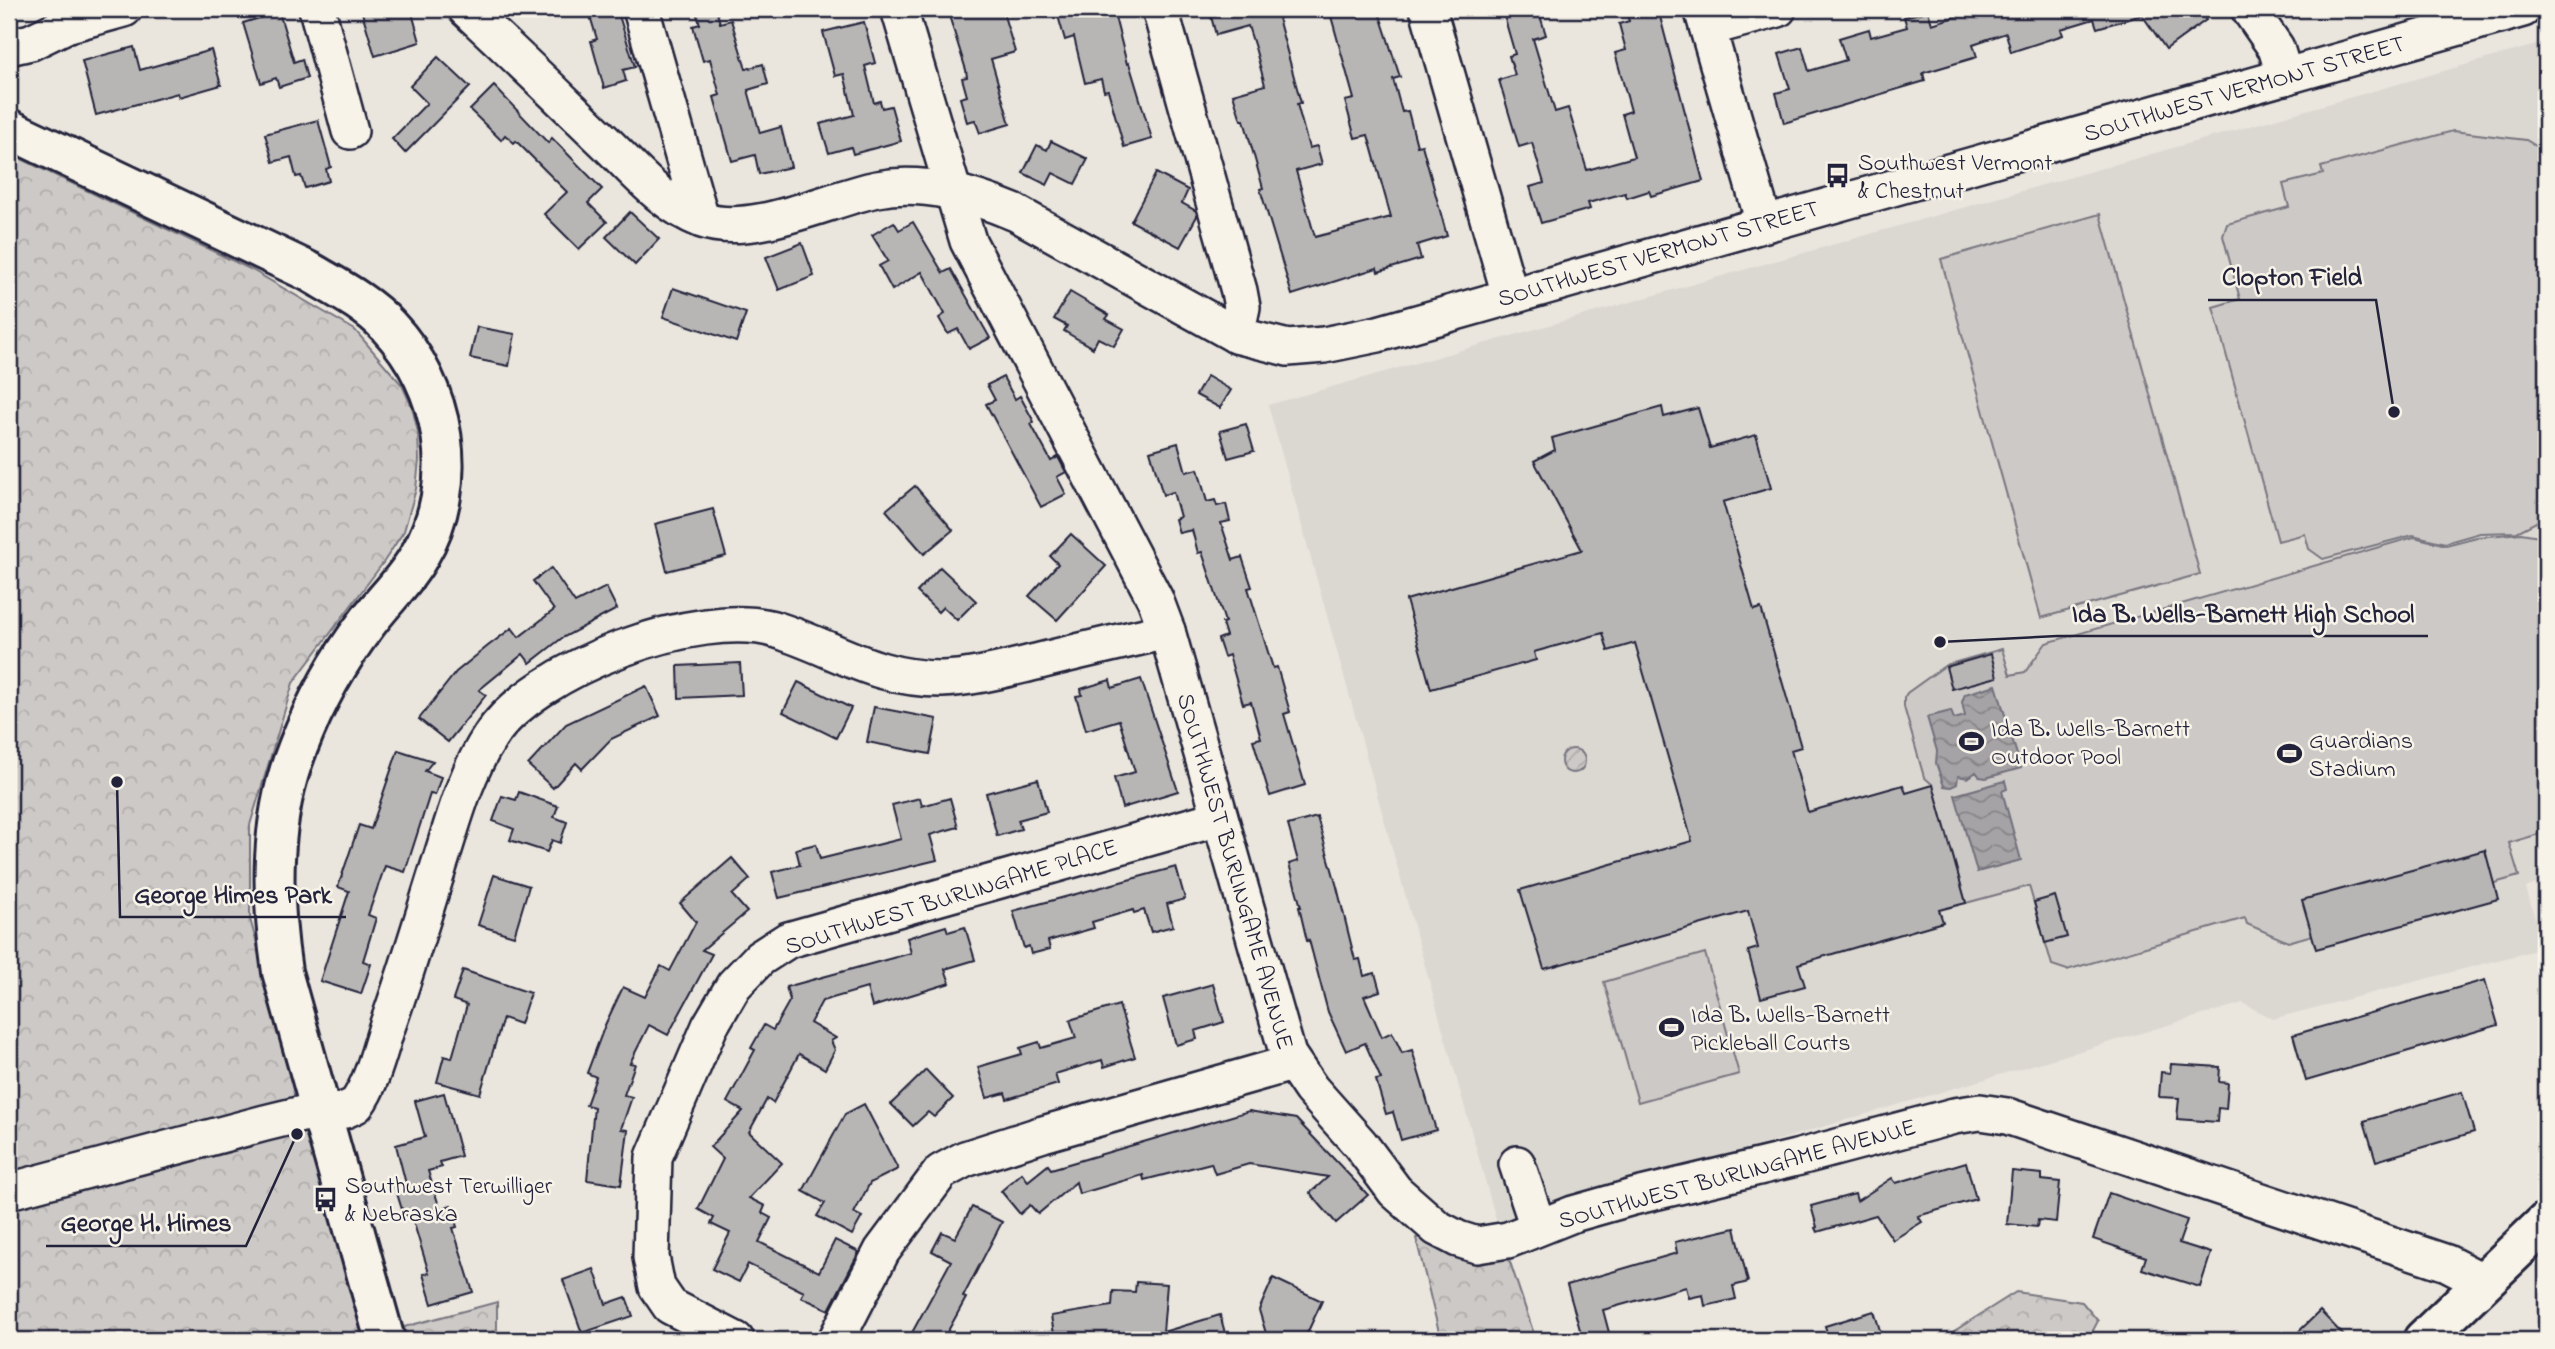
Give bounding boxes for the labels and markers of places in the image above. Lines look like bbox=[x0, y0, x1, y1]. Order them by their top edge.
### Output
place label: Southwest Vermont & Chestnut bbox=[1858, 147, 2052, 210]
bus stop icon: Southwest Vermont & Chestnut bbox=[1824, 162, 1852, 190]
callout: Clopton Field bbox=[2208, 253, 2376, 300]
callout: Ida B. Wells-Barnett High School bbox=[2057, 589, 2428, 636]
place label: Ida B. Wells-Barnett Outdoor Pool bbox=[1991, 713, 2190, 776]
place label: Guardians Stadium bbox=[2309, 725, 2413, 788]
sports icon: Ida B. Wells-Barnett Outdoor Pool bbox=[1957, 728, 1985, 756]
sports icon: Guardians Stadium bbox=[2275, 740, 2303, 768]
callout: George Himes Park bbox=[120, 870, 346, 917]
place label: Ida B. Wells-Barnett Pickleball Courts bbox=[1691, 999, 1890, 1062]
sports icon: Ida B. Wells-Barnett Pickleball Courts bbox=[1657, 1014, 1685, 1042]
place label: Southwest Terwilliger & Nebraska bbox=[345, 1170, 553, 1233]
bus stop icon: Southwest Terwilliger & Nebraska bbox=[311, 1185, 339, 1213]
callout: George H. Himes bbox=[46, 1199, 246, 1246]

